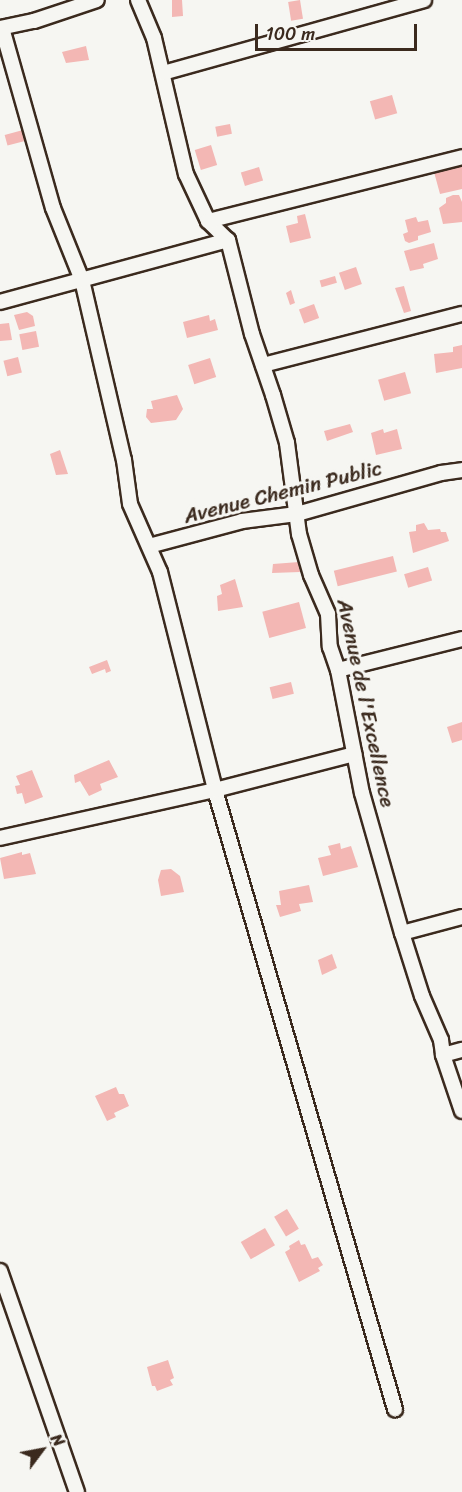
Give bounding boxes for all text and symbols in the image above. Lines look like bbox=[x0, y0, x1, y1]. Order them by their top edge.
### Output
scale bar bbox=[258, 12, 420, 50]
text: 100 m bbox=[266, 18, 315, 50]
street label: Avenue Chemin Public bbox=[181, 455, 385, 529]
street label: Avenue de l'Excellence bbox=[332, 597, 400, 809]
north arrow bbox=[12, 1420, 72, 1480]
text: N bbox=[42, 1428, 73, 1453]

